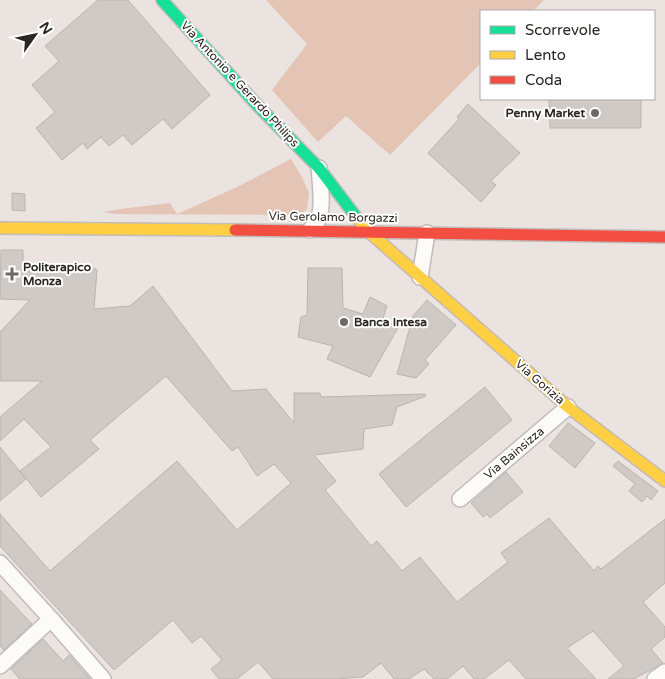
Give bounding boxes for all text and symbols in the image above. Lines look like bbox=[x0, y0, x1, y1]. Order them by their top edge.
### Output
north arrow bbox=[10, 10, 60, 60]
legend bbox=[480, 10, 655, 100]
street label: Via Antonio e Gerardo Philips bbox=[178, 18, 302, 150]
text: N bbox=[35, 19, 56, 38]
text: Scorrevole bbox=[525, 21, 600, 39]
text: Lento bbox=[525, 46, 566, 64]
text: Coda bbox=[525, 71, 562, 89]
place label: Penny Market bbox=[505, 106, 585, 121]
marker: Penny Market bbox=[589, 107, 601, 119]
street label: Via Gerolamo Borgazzi bbox=[268, 209, 398, 225]
place label: Politerapico Monza bbox=[23, 260, 91, 288]
marker: Politerapico Monza bbox=[5, 267, 19, 281]
place label: Banca Intesa bbox=[354, 315, 427, 329]
marker: Banca Intesa bbox=[338, 316, 350, 328]
street label: Via Gorizia bbox=[512, 357, 568, 407]
street label: Via Bainsizza bbox=[481, 424, 547, 482]

